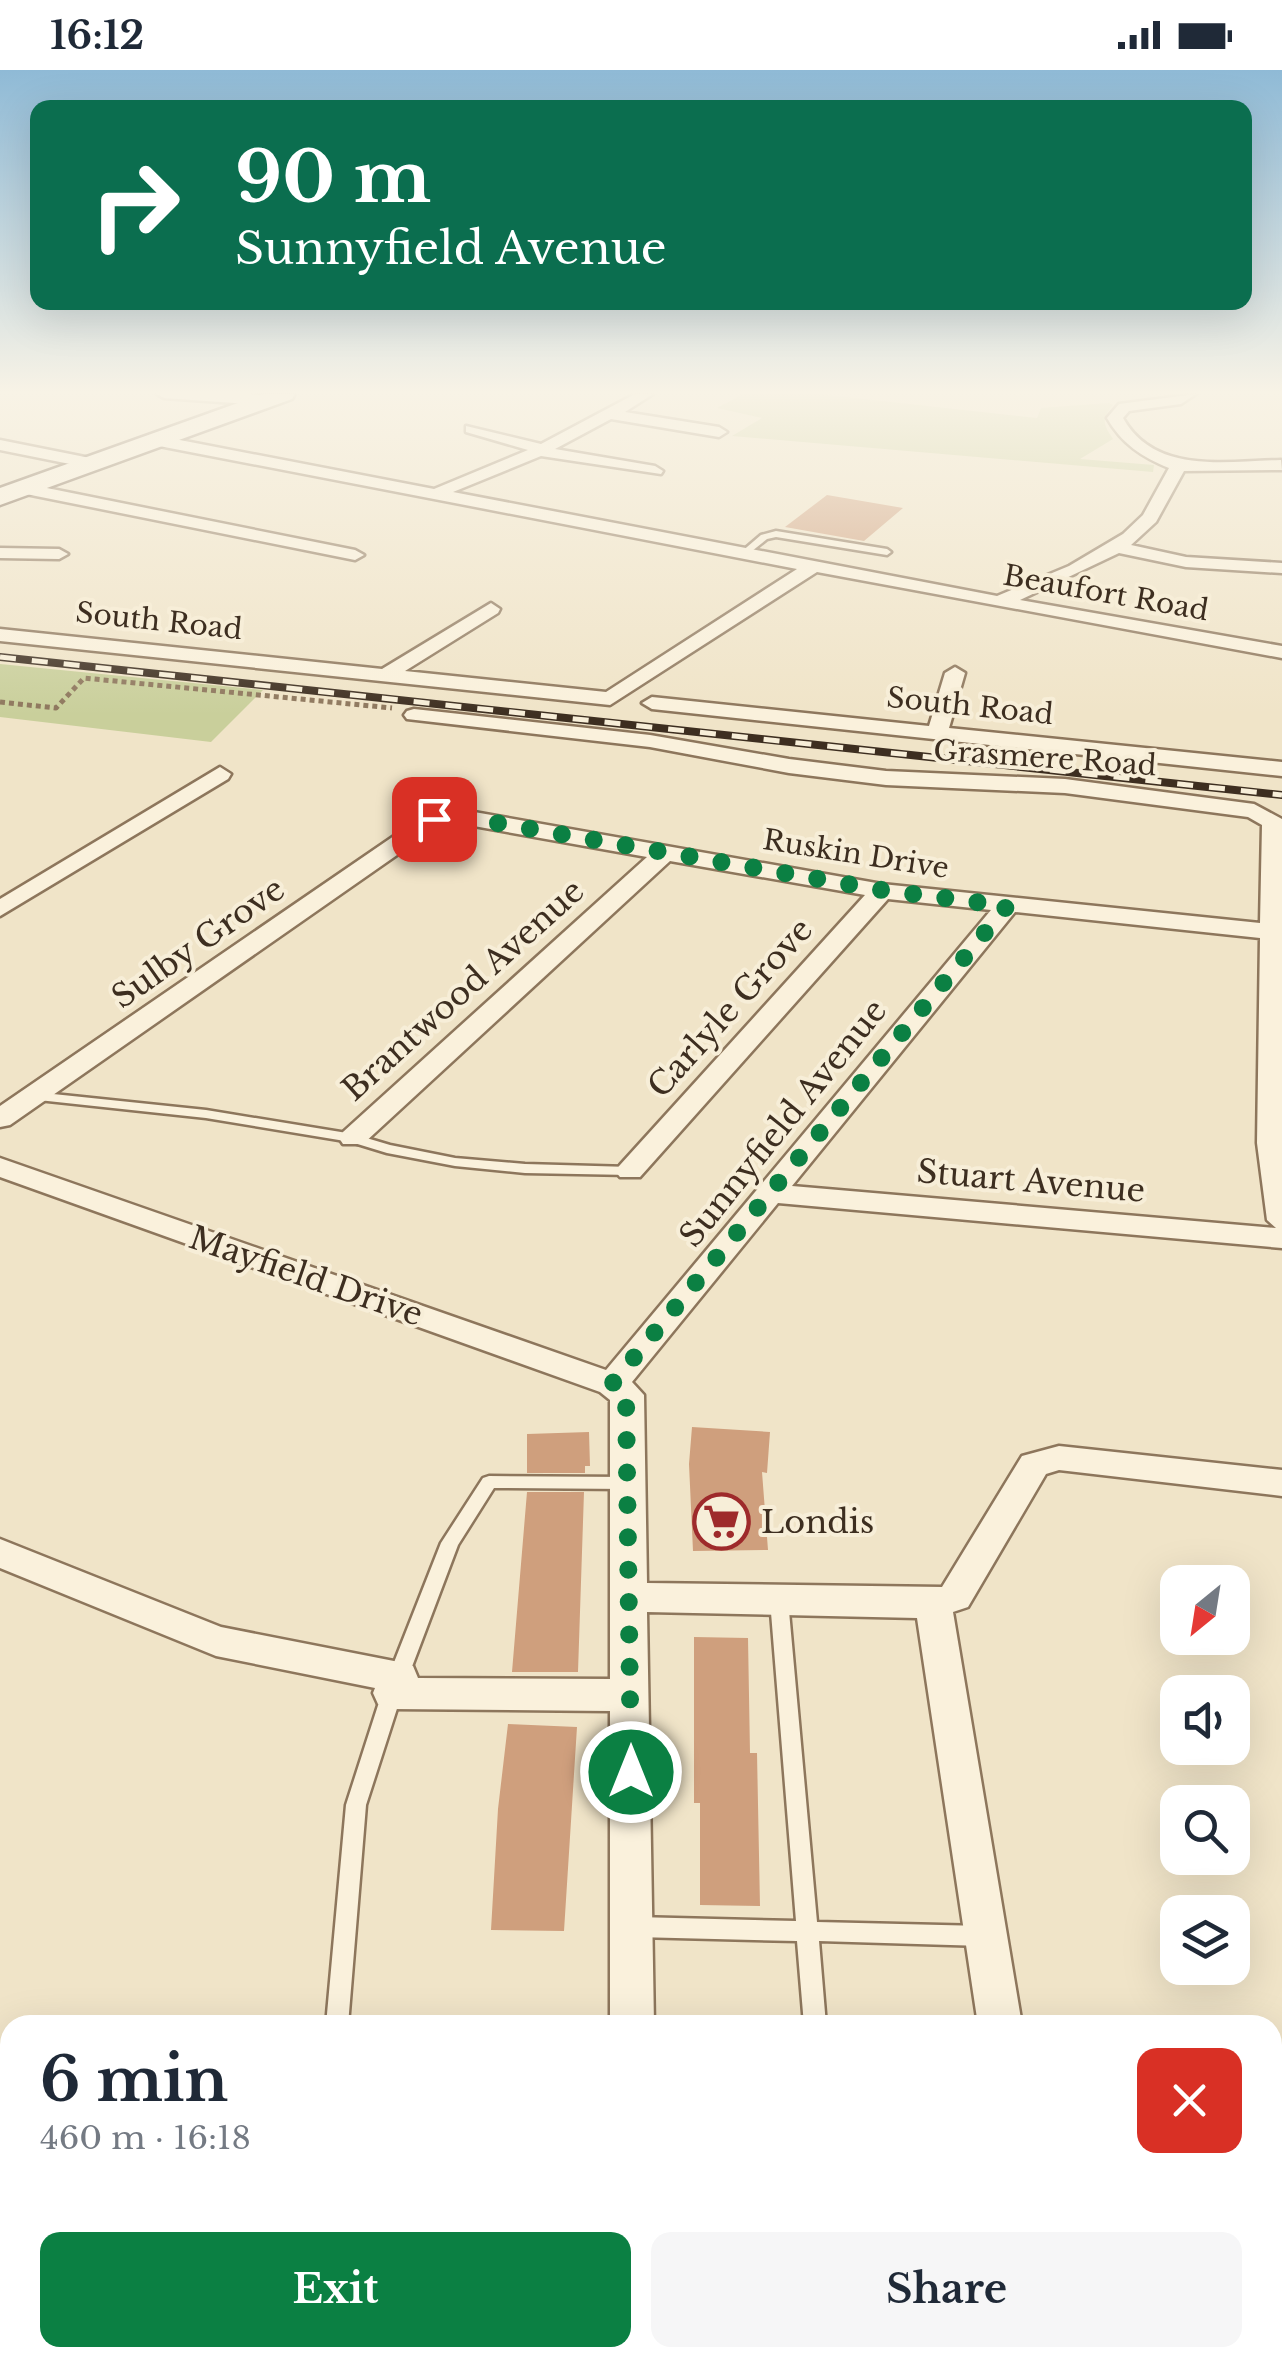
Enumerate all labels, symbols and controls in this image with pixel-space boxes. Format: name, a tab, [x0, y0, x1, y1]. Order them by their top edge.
text: 16:12	[50, 12, 144, 59]
text: 90 m	[235, 134, 431, 221]
icon: right	[70, 140, 200, 270]
text: Sunnyfield Avenue	[235, 220, 667, 276]
street label: Beaufort Road	[1001, 558, 1211, 628]
street label: South Road	[74, 595, 244, 647]
street label: South Road	[885, 680, 1055, 732]
street label: Grasmere Road	[932, 733, 1158, 783]
pin	[392, 777, 477, 862]
icon: arrive	[407, 792, 462, 847]
street label: Ruskin Drive	[761, 822, 951, 886]
street label: Sulby Grove	[104, 869, 292, 1017]
street label: Brantwood Avenue	[334, 871, 592, 1109]
street label: Carlyle Grove	[639, 910, 821, 1106]
street label: Sunnyfield Avenue	[671, 991, 895, 1255]
street label: Stuart Avenue	[915, 1151, 1147, 1211]
street label: Mayfield Drive	[184, 1217, 428, 1335]
supermarket icon: Londis	[692, 1492, 752, 1552]
place label: Londis	[761, 1502, 874, 1542]
north arrow	[1160, 1565, 1250, 1655]
map controls	[1160, 1565, 1250, 1985]
button: sound	[1160, 1675, 1250, 1765]
position arrow	[579, 1720, 683, 1824]
button: search	[1160, 1785, 1250, 1875]
button: layers	[1160, 1895, 1250, 1985]
text: 6 min	[40, 2043, 228, 2117]
button: close	[1137, 2048, 1242, 2153]
text: 460 m · 16:18	[40, 2118, 251, 2158]
button: Exit	[40, 2232, 631, 2347]
button: Share	[651, 2232, 1242, 2347]

